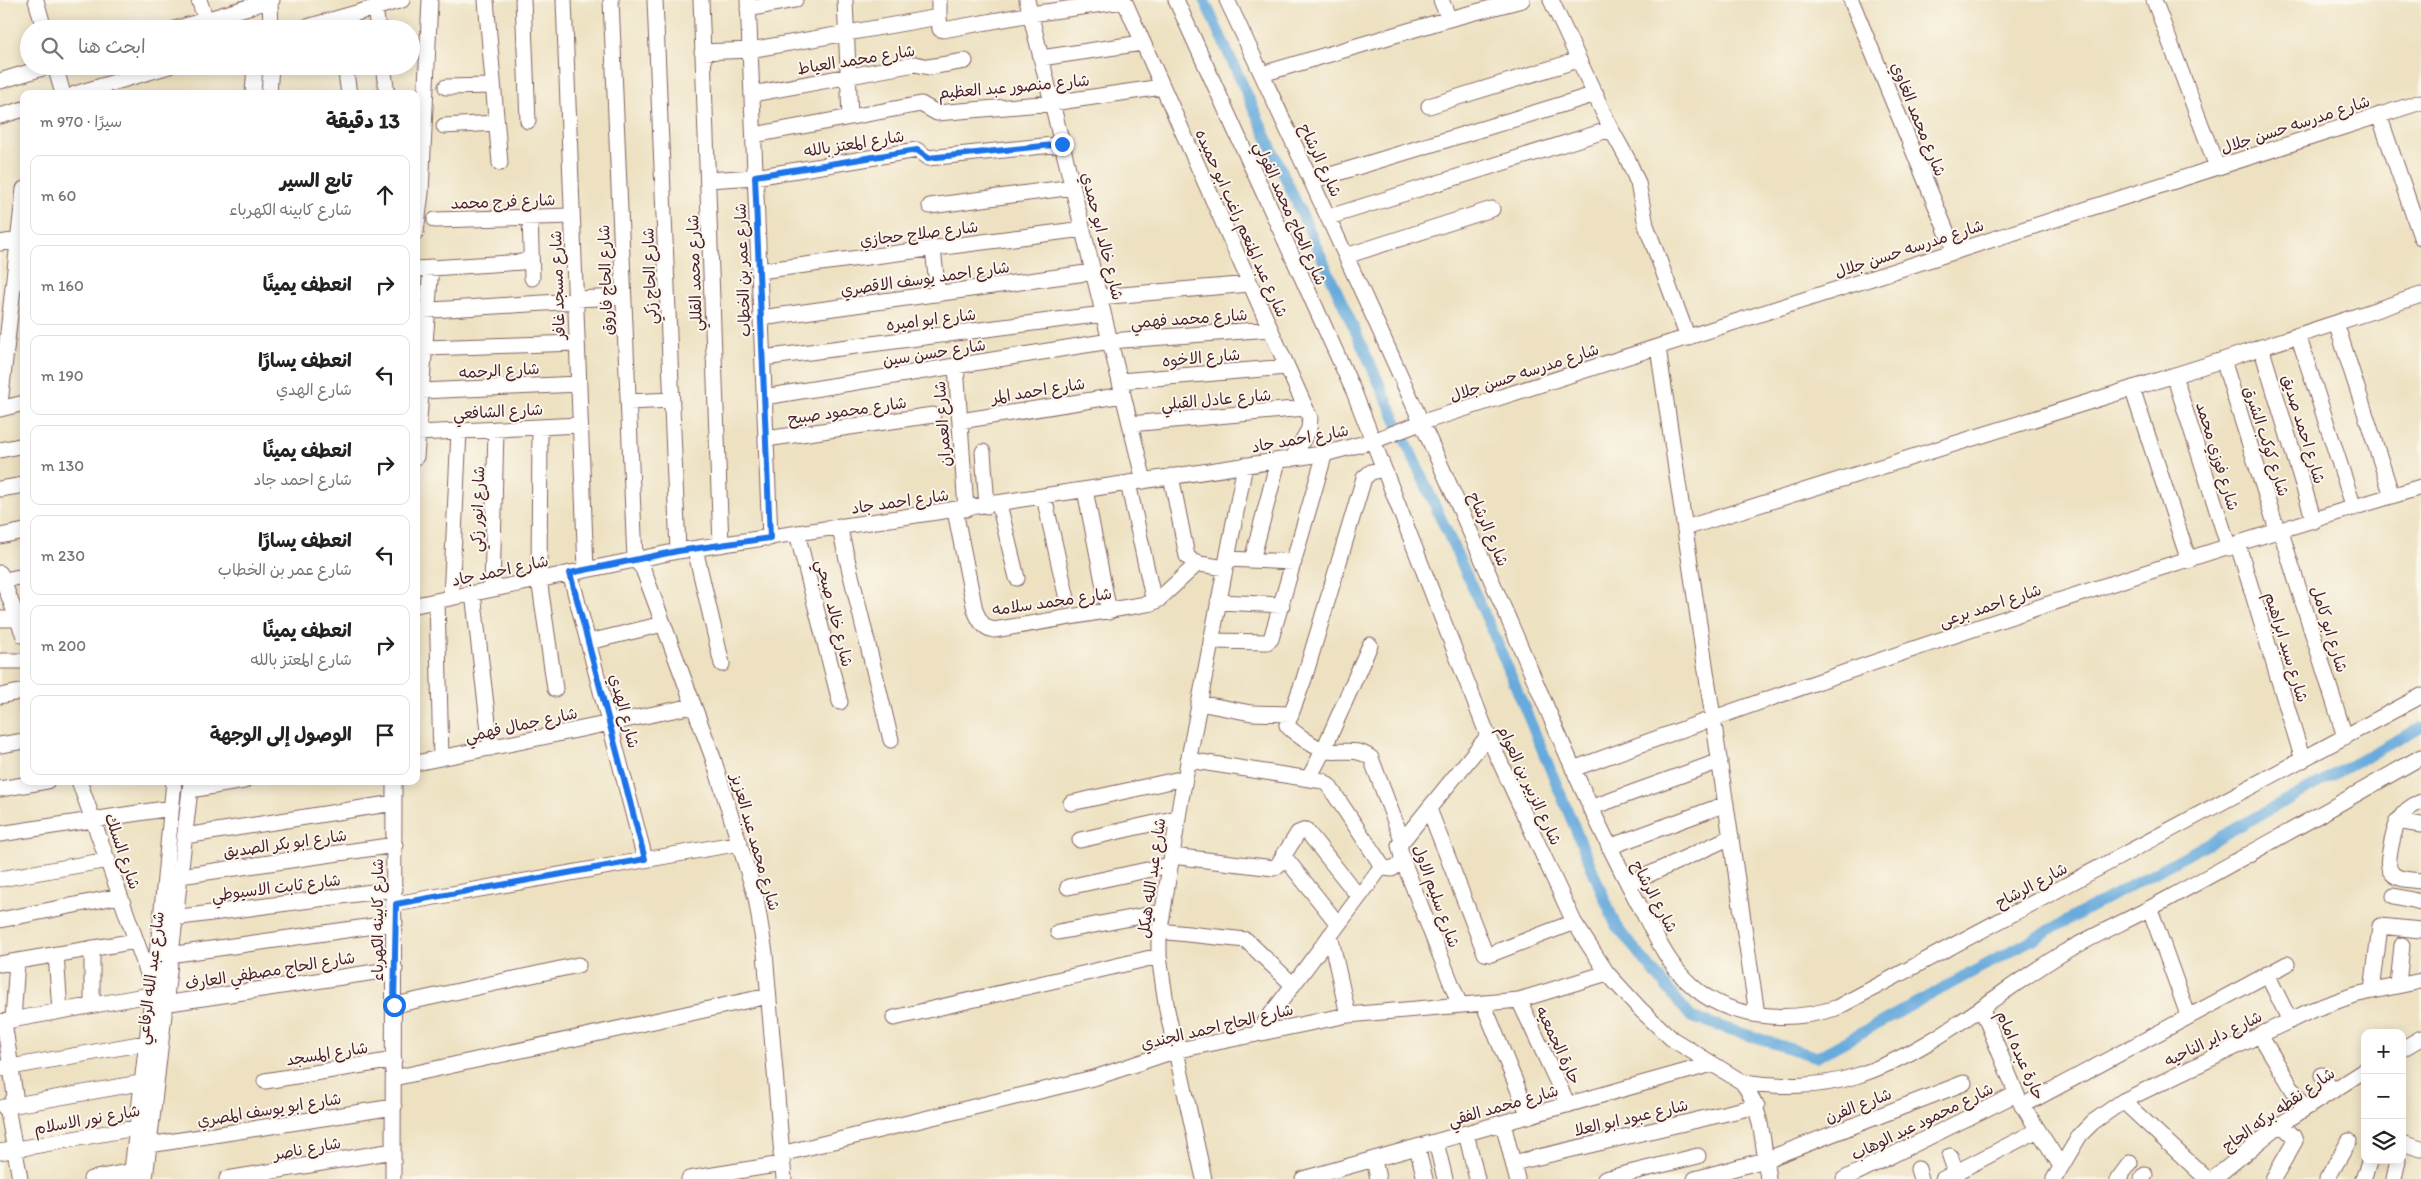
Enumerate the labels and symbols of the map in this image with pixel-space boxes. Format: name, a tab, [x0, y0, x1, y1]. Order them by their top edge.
street label: شارع محمد العياط	[796, 41, 917, 80]
street label: شارع محمد الغاوي	[1885, 59, 1950, 180]
street label: شارع منصور عبد العظيم	[938, 70, 1091, 106]
street label: شارع مدرسه حسن جلال	[2218, 91, 2373, 160]
street label: شارع الرشاح	[1293, 120, 1346, 201]
street label: شارع المعتز بالله	[802, 126, 906, 163]
street label: شارع عبد المنعم راغب ابو حميده	[1189, 126, 1292, 322]
route end	[1051, 133, 1074, 156]
street label: شارع الحاج محمد الفولي	[1246, 138, 1331, 290]
street label: شارع خالد ابو حمدي	[1076, 170, 1128, 302]
street label: شارع فرج محمد	[450, 190, 556, 215]
street label: شارع عمر بن الخطاب	[731, 203, 756, 337]
street label: شارع محمد القللي	[683, 214, 711, 332]
street label: شارع مدرسه حسن جلال	[1832, 215, 1987, 284]
street label: شارع صلاح حجازي	[859, 217, 980, 252]
street label: شارع الحاج فاروق	[594, 224, 619, 336]
street label: شارع الحاج زكي	[638, 227, 666, 325]
street label: شارع مسجد غافر	[546, 230, 571, 342]
street label: شارع احمد يوسف الاقصري	[839, 257, 1011, 302]
street label: شارع ابو اميره	[885, 305, 977, 336]
street label: شارع محمد فهمي	[1130, 305, 1249, 337]
street label: شارع حسن سين	[881, 335, 987, 372]
street label: شارع مدرسه حسن جلال	[1447, 339, 1602, 408]
street label: شارع الاخوه	[1161, 345, 1241, 372]
street label: شارع الرحمه	[458, 359, 540, 384]
street label: شارع احمد صديق	[2276, 372, 2329, 486]
street label: شارع احمد المر	[988, 374, 1087, 410]
street label: شارع العمران	[930, 380, 957, 467]
street label: شارع كوكب الشرق	[2238, 384, 2293, 499]
street label: شارع عادل القبلي	[1160, 385, 1272, 419]
street label: شارع محمود صبيح	[786, 393, 908, 430]
street label: شارع الشافعي	[452, 400, 544, 428]
street label: شارع فوزي محمد	[2190, 400, 2243, 513]
street label: شارع احمد جاد	[1250, 421, 1351, 458]
street label: شارع انور زكي	[466, 466, 493, 553]
street label: شارع احمد جاد	[850, 485, 950, 520]
street label: شارع الرشاح	[1463, 489, 1513, 570]
street label: شارع احمد جاد	[450, 551, 551, 592]
street label: شارع خالد صبحي	[807, 558, 857, 670]
street label: شارع احمد برعى	[1937, 580, 2044, 633]
street label: شارع ابو كامل	[2305, 583, 2352, 675]
street label: شارع محمد سلامه	[991, 584, 1113, 621]
street label: شارع سيد ابراهيم	[2258, 590, 2312, 705]
street label: شارع الهدي	[604, 672, 644, 751]
street label: شارع جمال فهمي	[463, 703, 580, 751]
street label: شارع الزبير بن العوام	[1491, 722, 1566, 850]
street label: شارع محمد عبد العزيز	[724, 770, 784, 913]
street label: شارع السلك	[99, 811, 144, 892]
street label: شارع عبد الله هيكل	[1134, 817, 1171, 940]
street label: شارع ابو بكر الصديق	[222, 825, 348, 864]
street label: شارع سليم الاول	[1406, 842, 1464, 951]
street label: شارع الرشاح	[1626, 857, 1681, 937]
street label: شارع كابينه الكهرباء	[368, 858, 389, 982]
street label: شارع الرشاح	[1992, 859, 2072, 914]
street label: شارع ثابت الاسيوطي	[210, 870, 342, 910]
street label: شارع عبد الله الرفاعي	[133, 910, 173, 1046]
street label: شارع الحاج مصطفي العارف	[184, 948, 357, 998]
route start	[383, 994, 406, 1017]
street label: شارع الحاج احمد الجندي	[1139, 1000, 1296, 1055]
street label: حارة الجمعيه	[1532, 1003, 1585, 1087]
street label: شارع داير الناحيه	[2161, 1007, 2266, 1072]
street label: حارة عبده امام	[1990, 1008, 2049, 1104]
street label: شارع المسجد	[285, 1038, 370, 1071]
street label: شارع نقطه بركه الحاج	[2218, 1063, 2340, 1157]
street label: شارع محمود عبد الوهاب	[1848, 1079, 1997, 1166]
street label: شارع محمد الفقي	[1446, 1081, 1562, 1135]
street label: شارع الفرن	[1822, 1084, 1895, 1129]
street label: شارع ابو يوسف المصري	[196, 1089, 343, 1132]
street label: شارع عبود ابو العلا	[1572, 1095, 1690, 1142]
street label: شارع نور الاسلام	[32, 1101, 142, 1141]
street label: شارع ناصر	[270, 1133, 343, 1166]

